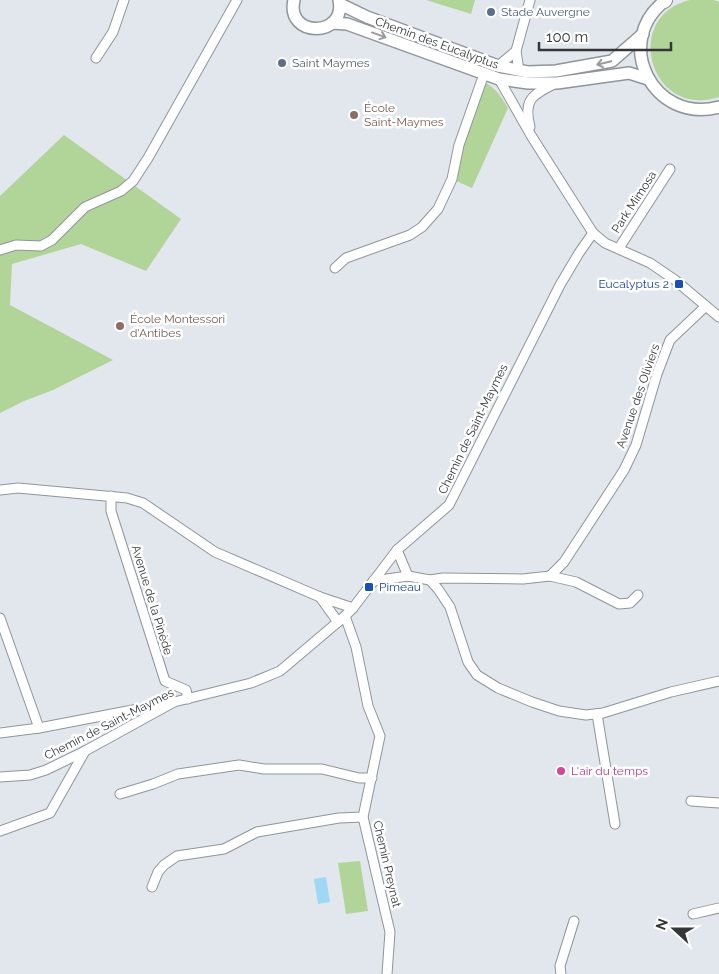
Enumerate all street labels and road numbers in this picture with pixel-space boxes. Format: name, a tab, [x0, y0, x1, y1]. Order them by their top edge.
street label: Chemin des Eucalyptus	[373, 14, 501, 72]
street label: Park Mimosa	[609, 168, 659, 236]
street label: Avenue des Oliviers	[614, 342, 663, 450]
street label: Chemin de Saint-Maymes	[435, 361, 511, 496]
street label: Avenue de la Pinède	[129, 543, 175, 657]
street label: Chemin de Saint-Maymes	[42, 685, 176, 763]
street label: Chemin Preynat	[370, 819, 404, 909]

